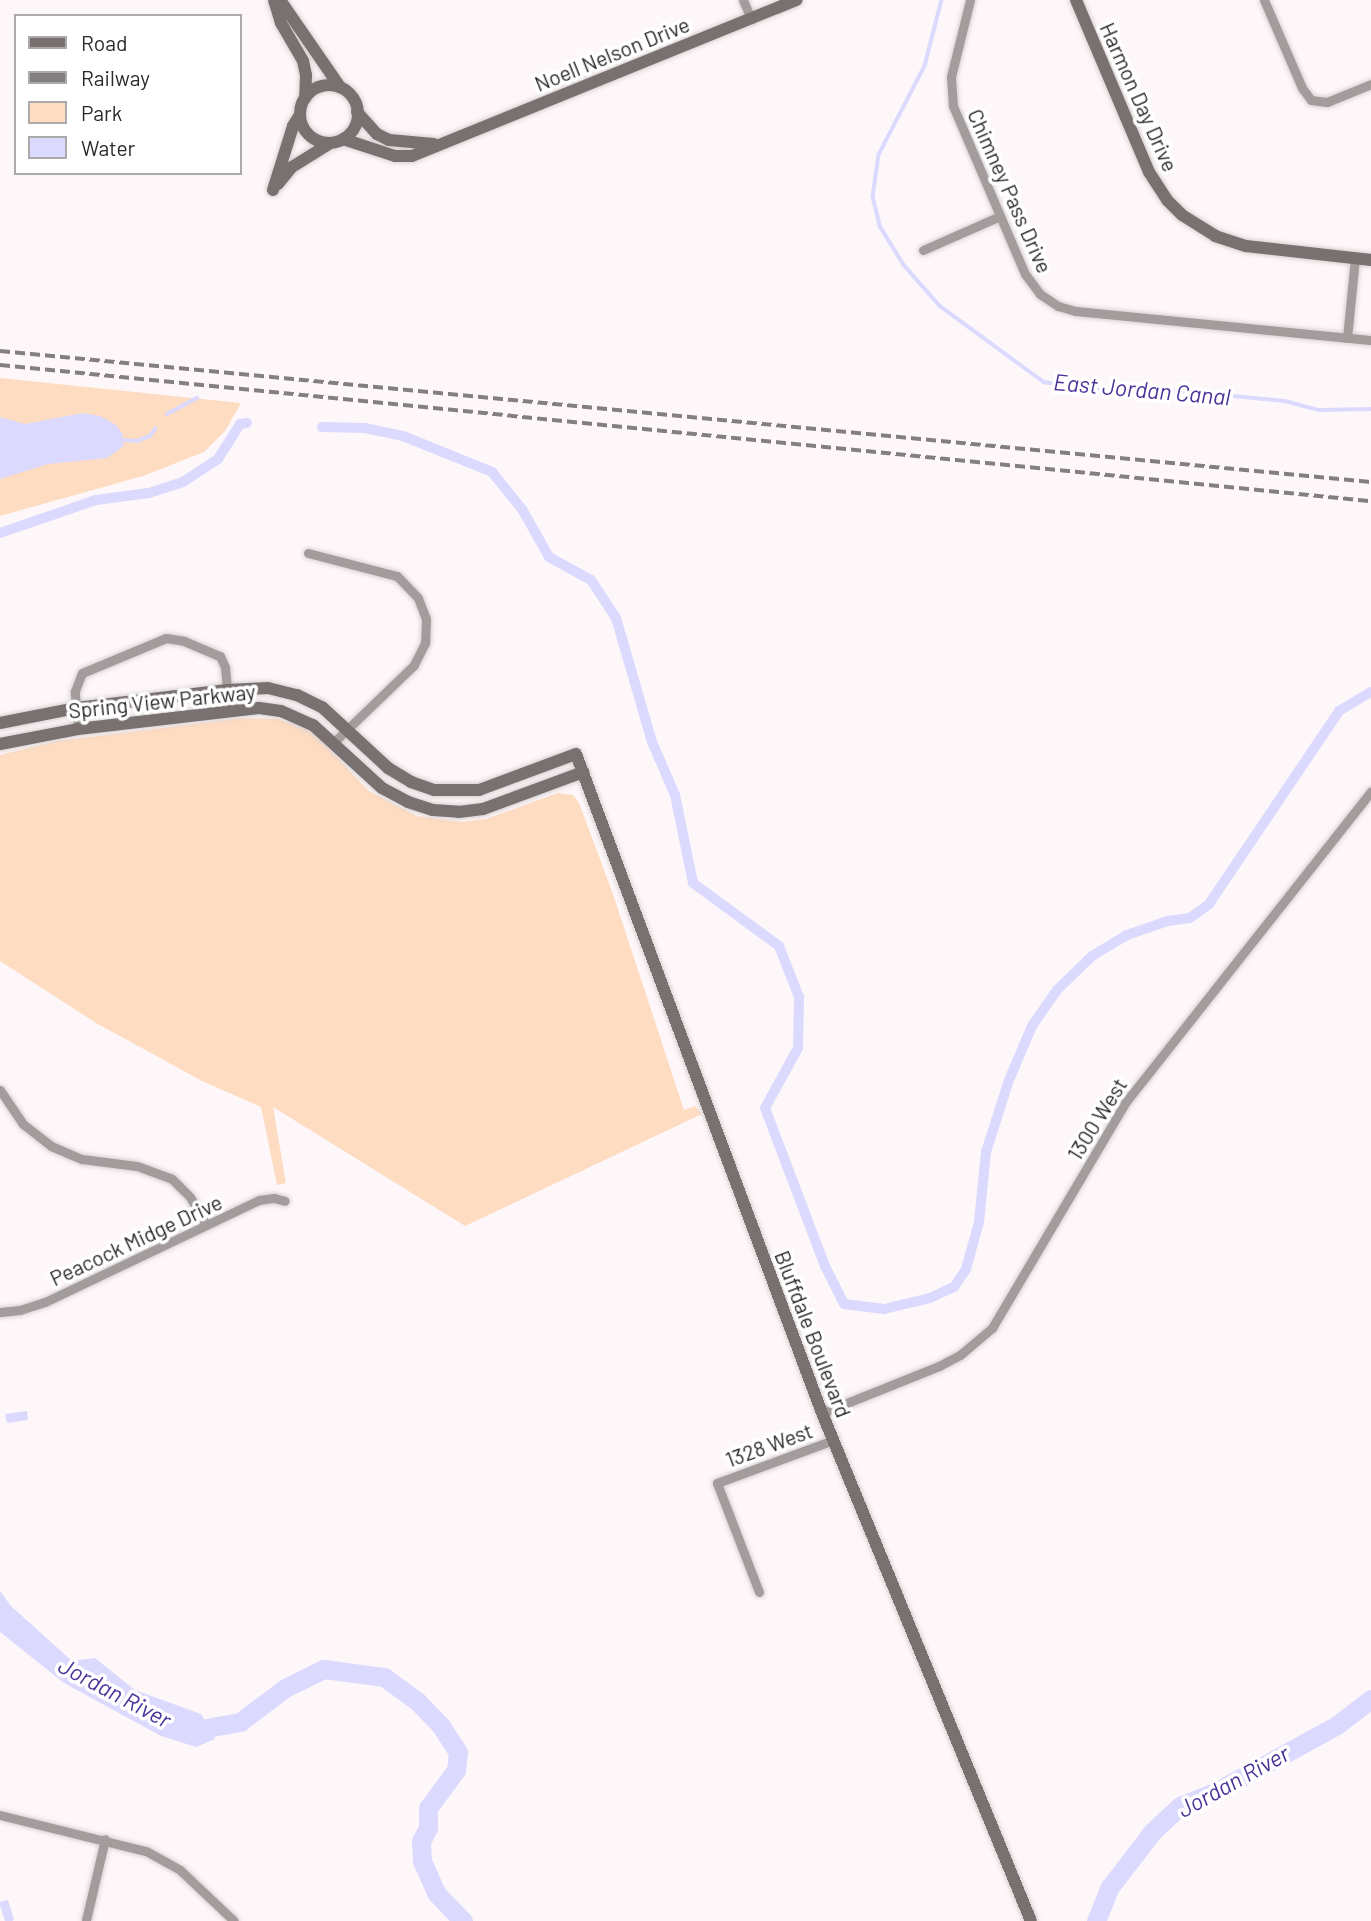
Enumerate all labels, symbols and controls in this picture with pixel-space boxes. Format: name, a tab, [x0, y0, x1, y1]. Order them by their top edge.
street label: Noell Nelson Drive	[531, 11, 693, 97]
legend	[14, 14, 242, 175]
street label: Harmon Day Drive	[1095, 19, 1183, 175]
text: Road	[81, 30, 127, 55]
text: Railway	[81, 65, 150, 90]
text: Park	[81, 100, 122, 125]
street label: Chimney Pass Drive	[963, 105, 1057, 277]
text: Water	[81, 135, 135, 160]
water label: East Jordan Canal	[1052, 368, 1232, 410]
street label: Spring View Parkway	[67, 679, 257, 723]
street label: 1300 West	[1062, 1073, 1132, 1165]
street label: Peacock Midge Drive	[46, 1189, 226, 1291]
street label: Bluffdale Boulevard	[770, 1247, 856, 1421]
street label: 1328 West	[722, 1418, 816, 1472]
water label: Jordan River	[54, 1651, 176, 1733]
water label: Jordan River	[1172, 1739, 1294, 1823]

